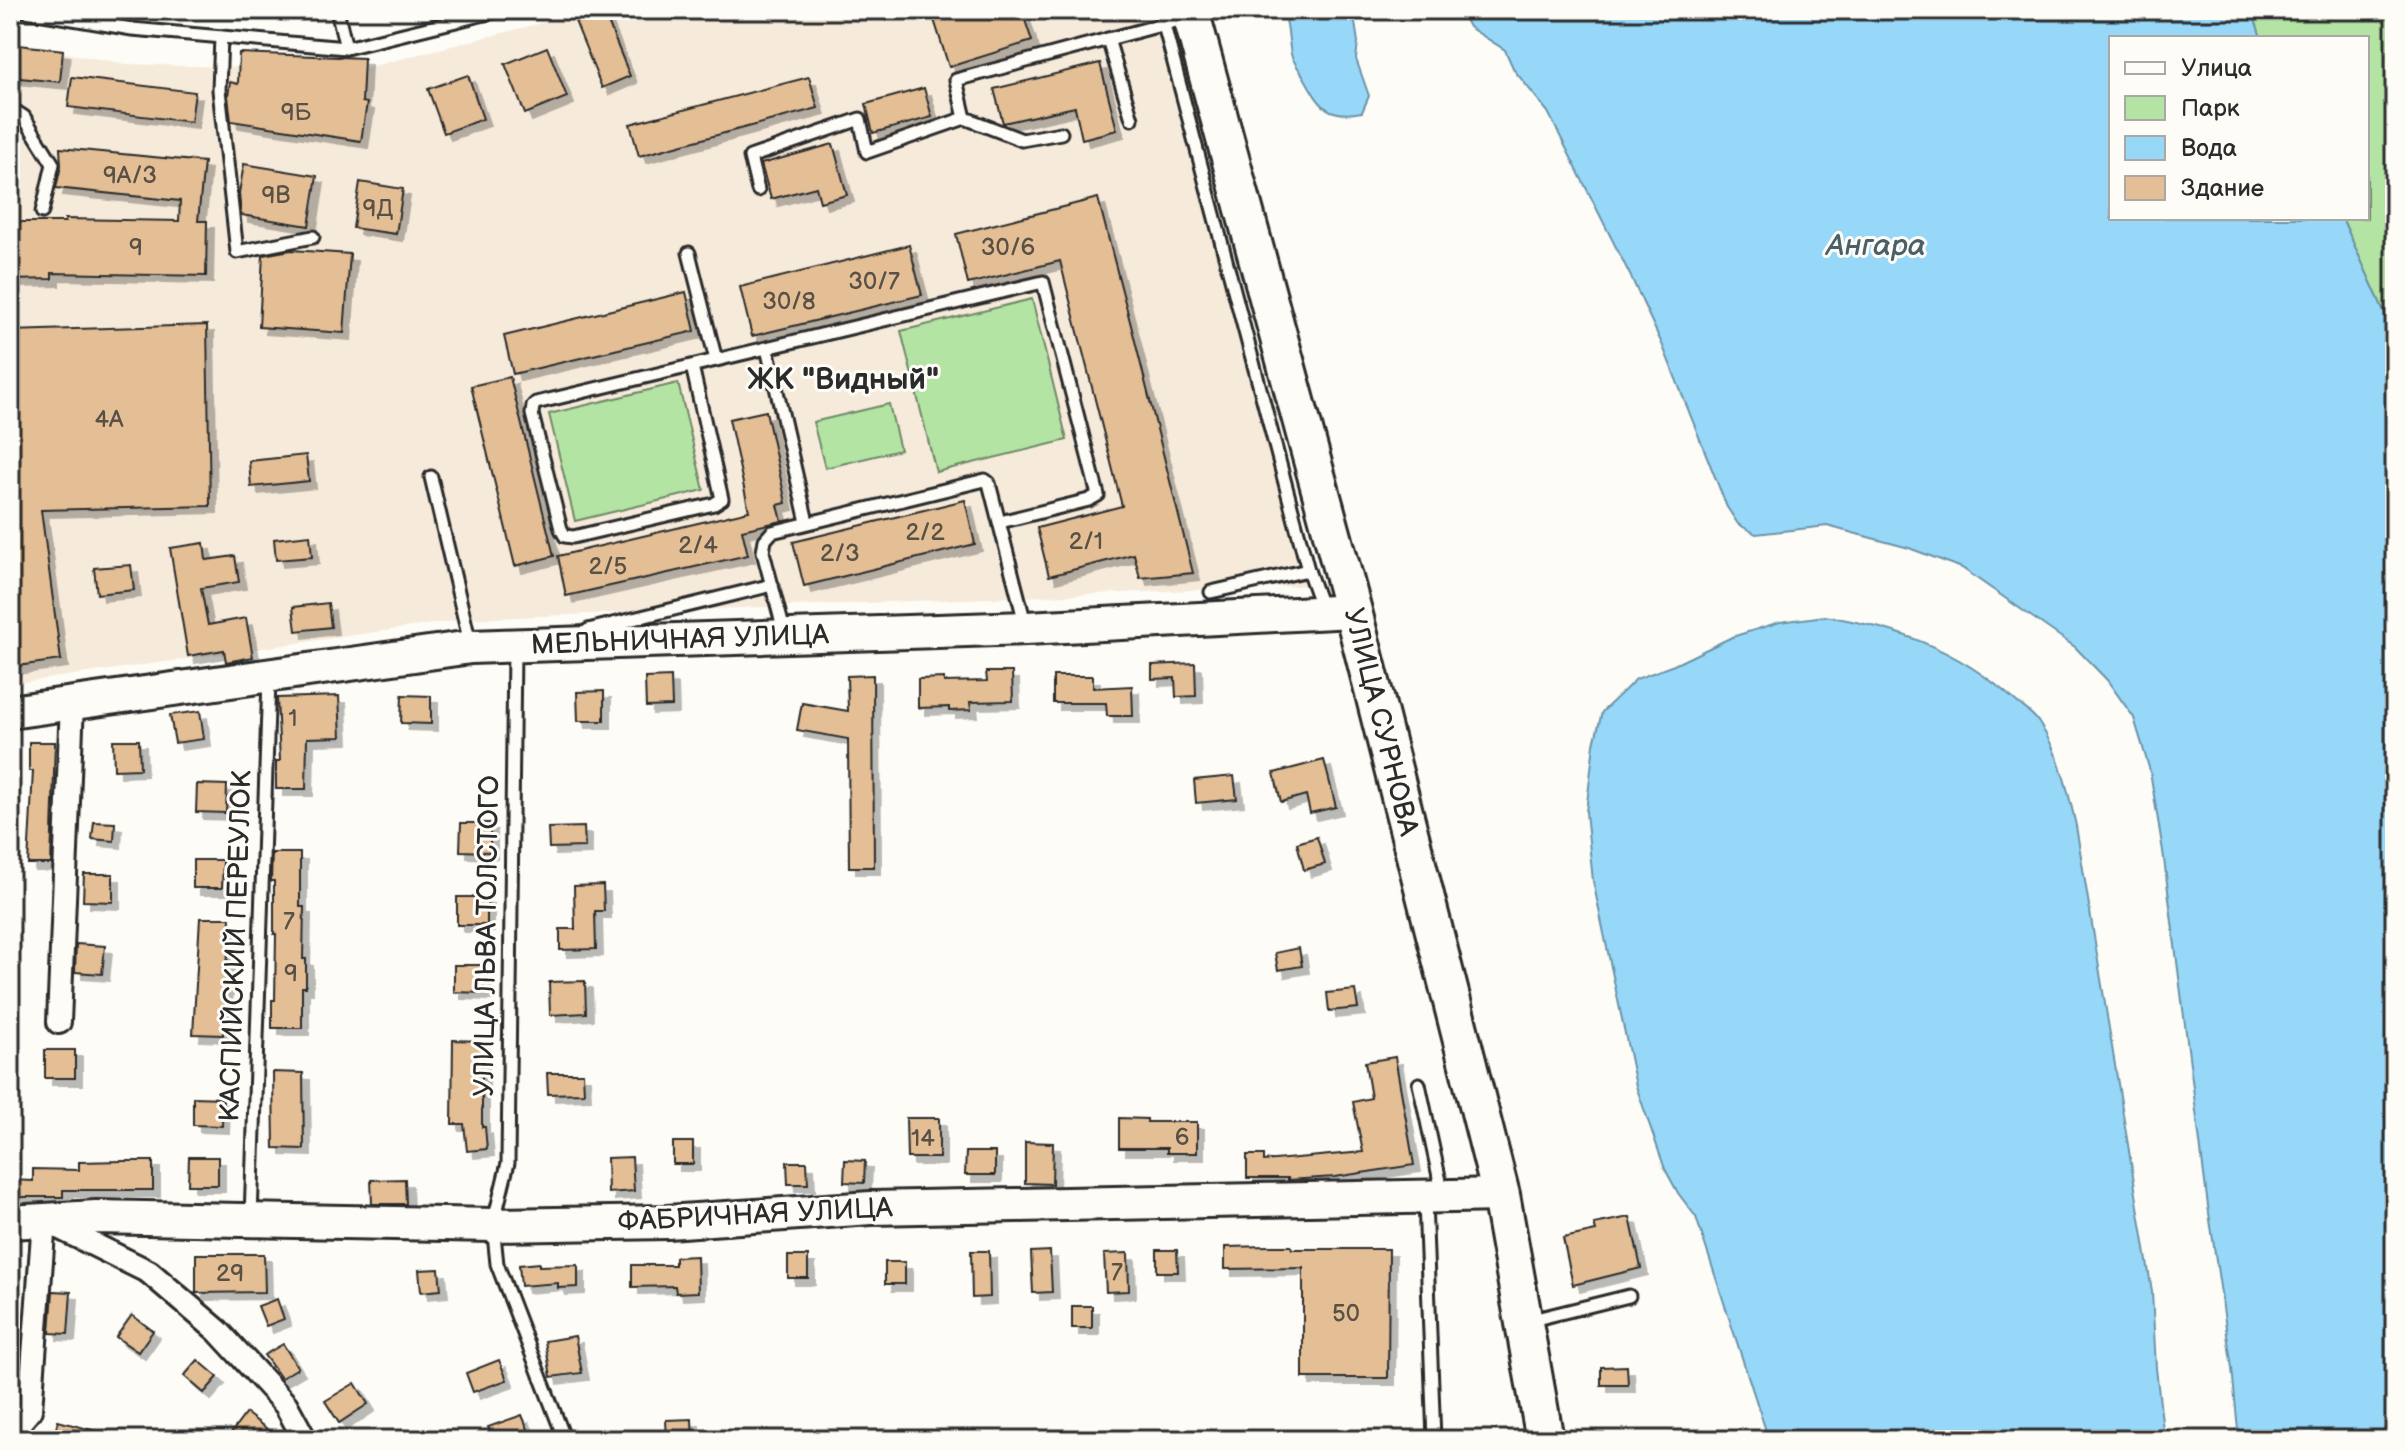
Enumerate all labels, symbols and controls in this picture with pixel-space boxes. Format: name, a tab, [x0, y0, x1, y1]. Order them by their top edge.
legend	[2109, 36, 2369, 220]
text: Улица	[2181, 54, 2252, 83]
text: Парк	[2181, 94, 2240, 123]
house number: 9Б	[281, 98, 312, 127]
text: Вода	[2181, 134, 2237, 163]
house number: 9А/3	[103, 161, 157, 190]
text: Здание	[2181, 174, 2264, 203]
house number: 9В	[261, 181, 291, 210]
house number: 9Д	[363, 194, 393, 223]
water label: Ангара	[1824, 228, 1926, 264]
house number: 9	[129, 233, 143, 262]
house number: 30/6	[981, 233, 1035, 262]
house number: 30/7	[848, 267, 900, 296]
house number: 30/8	[762, 287, 816, 316]
district label: ЖК "Видный"	[747, 362, 939, 398]
house number: 4А	[94, 405, 124, 434]
house number: 2/2	[905, 518, 945, 547]
house number: 2/1	[1069, 527, 1103, 556]
house number: 2/4	[678, 531, 718, 560]
house number: 2/3	[820, 539, 860, 568]
house number: 2/5	[589, 552, 627, 581]
street label: УЛИЦА СУРНОВА	[1337, 605, 1425, 840]
street label: МЕЛЬНИЧНАЯ УЛИЦА	[530, 618, 831, 662]
house number: 1	[288, 704, 298, 733]
street label: КАСПИЙСКИЙ ПЕРЕУЛОК	[213, 769, 259, 1122]
street label: УЛИЦА ЛЬВА ТОЛСТОГО	[468, 775, 506, 1097]
house number: 7	[283, 907, 295, 936]
house number: 9	[284, 959, 298, 988]
house number: 6	[1175, 1123, 1189, 1152]
house number: 14	[911, 1124, 935, 1153]
street label: ФАБРИЧНАЯ УЛИЦА	[617, 1191, 894, 1239]
house number: 7	[1111, 1258, 1123, 1287]
house number: 29	[216, 1259, 244, 1288]
house number: 50	[1332, 1299, 1360, 1328]

